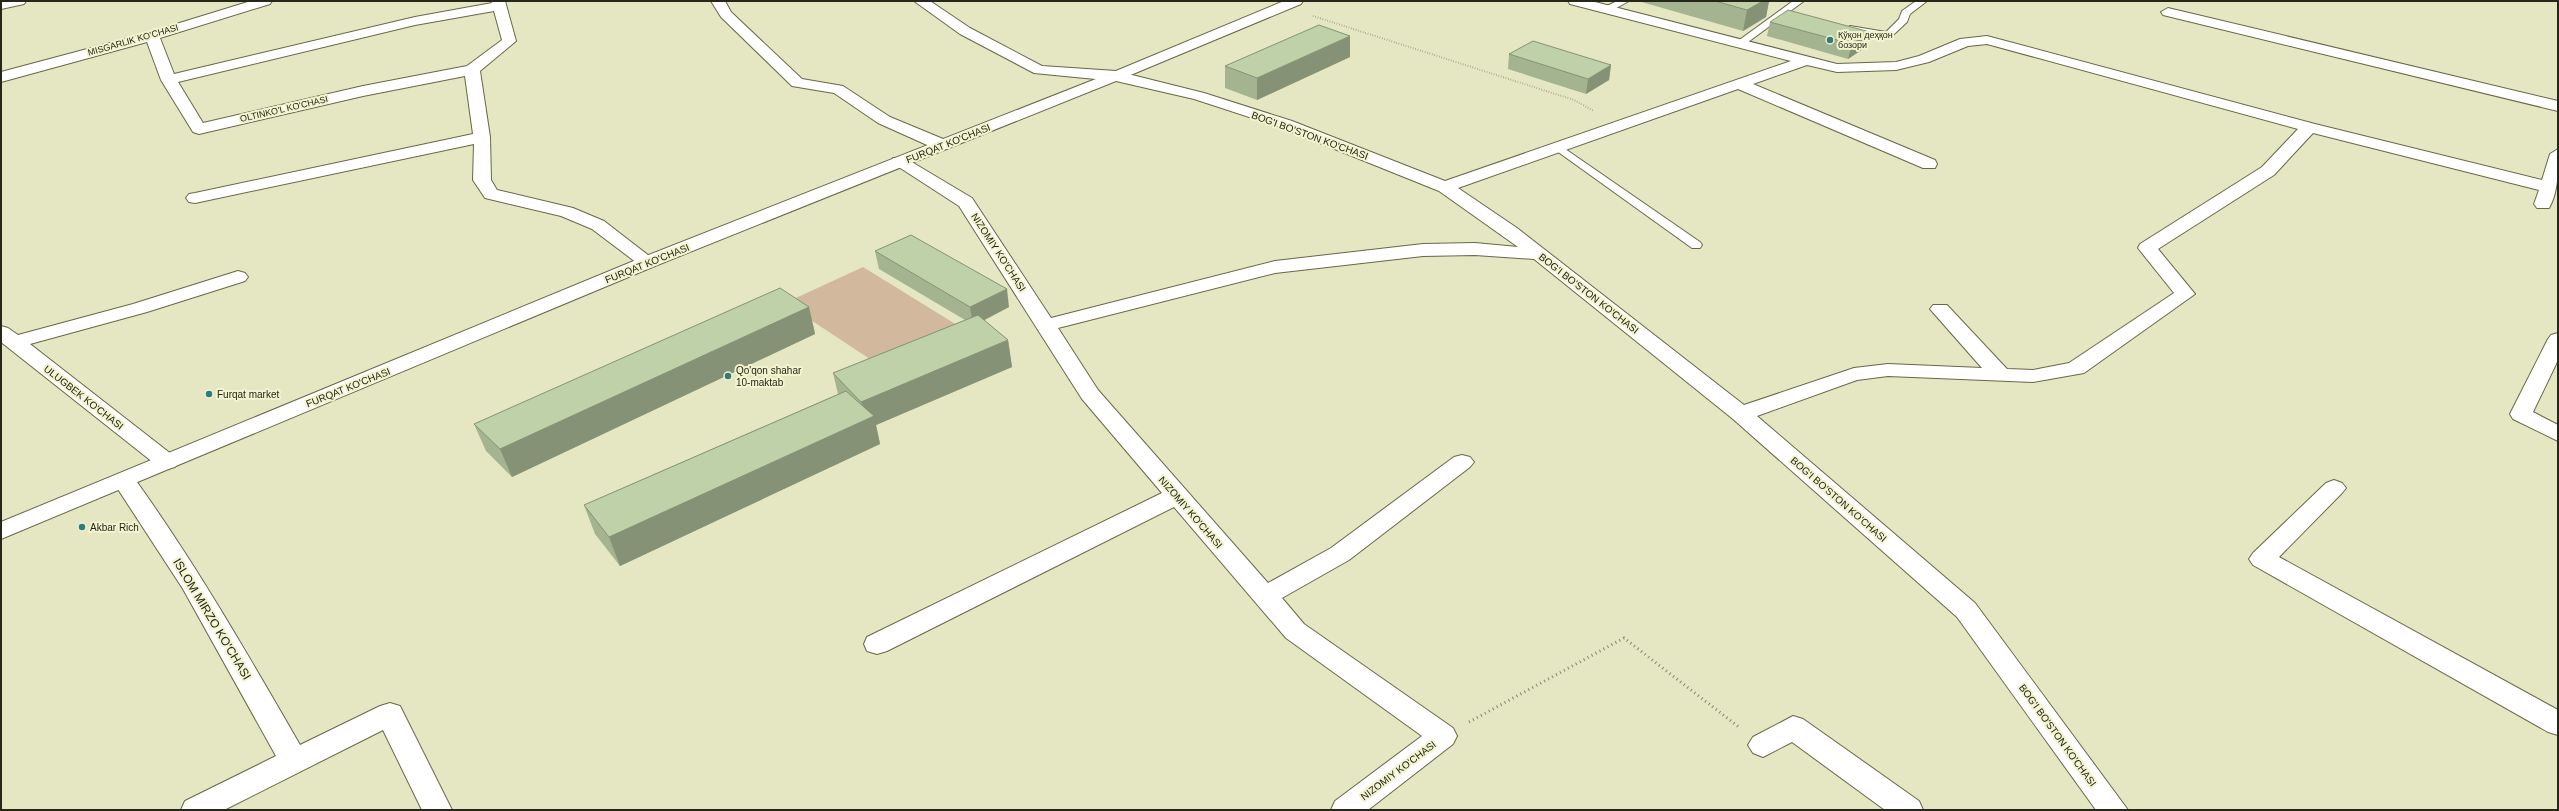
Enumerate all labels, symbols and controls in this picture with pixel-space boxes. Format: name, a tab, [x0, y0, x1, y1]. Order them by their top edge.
street label: MISGARLIK KO'CHASI	[87, 22, 179, 58]
place label: Қўқон деҳқон бозори	[1838, 30, 1893, 50]
marker: Қўқон деҳқон бозори	[1825, 35, 1835, 45]
street label: OLTINKO'L KO'CHASI	[239, 94, 329, 124]
street label: BOG'I BO'STON KO'CHASI	[1250, 109, 1370, 162]
street label: FURQAT KO'CHASI	[904, 122, 992, 165]
street label: NIZOMIY KO'CHASI	[969, 211, 1028, 294]
street label: FURQAT KO'CHASI	[603, 242, 691, 285]
street label: BOG'I BO'STON KO'CHASI	[1537, 251, 1641, 336]
street label: ULUGBEK KO'CHASI	[42, 363, 125, 432]
place label: Qo'qon shahar 10-maktab	[736, 365, 802, 388]
street label: FURQAT KO'CHASI	[304, 366, 392, 409]
marker: Qo'qon shahar 10-maktab	[723, 371, 733, 381]
marker: Furqat market	[204, 389, 214, 399]
place label: Furqat market	[217, 389, 279, 400]
street label: BOG'I BO'STON KO'CHASI	[1789, 455, 1889, 544]
street label: NIZOMIY KO'CHASI	[1157, 474, 1225, 550]
marker: Akbar Rich	[77, 522, 87, 532]
place label: Akbar Rich	[90, 522, 139, 533]
street label: ISLOM MIRZO KO'CHASI	[170, 556, 254, 682]
street label: BOG'I BO'STON KO'CHASI	[2017, 682, 2098, 788]
street label: NIZOMIY KO'CHASI	[1359, 739, 1438, 802]

